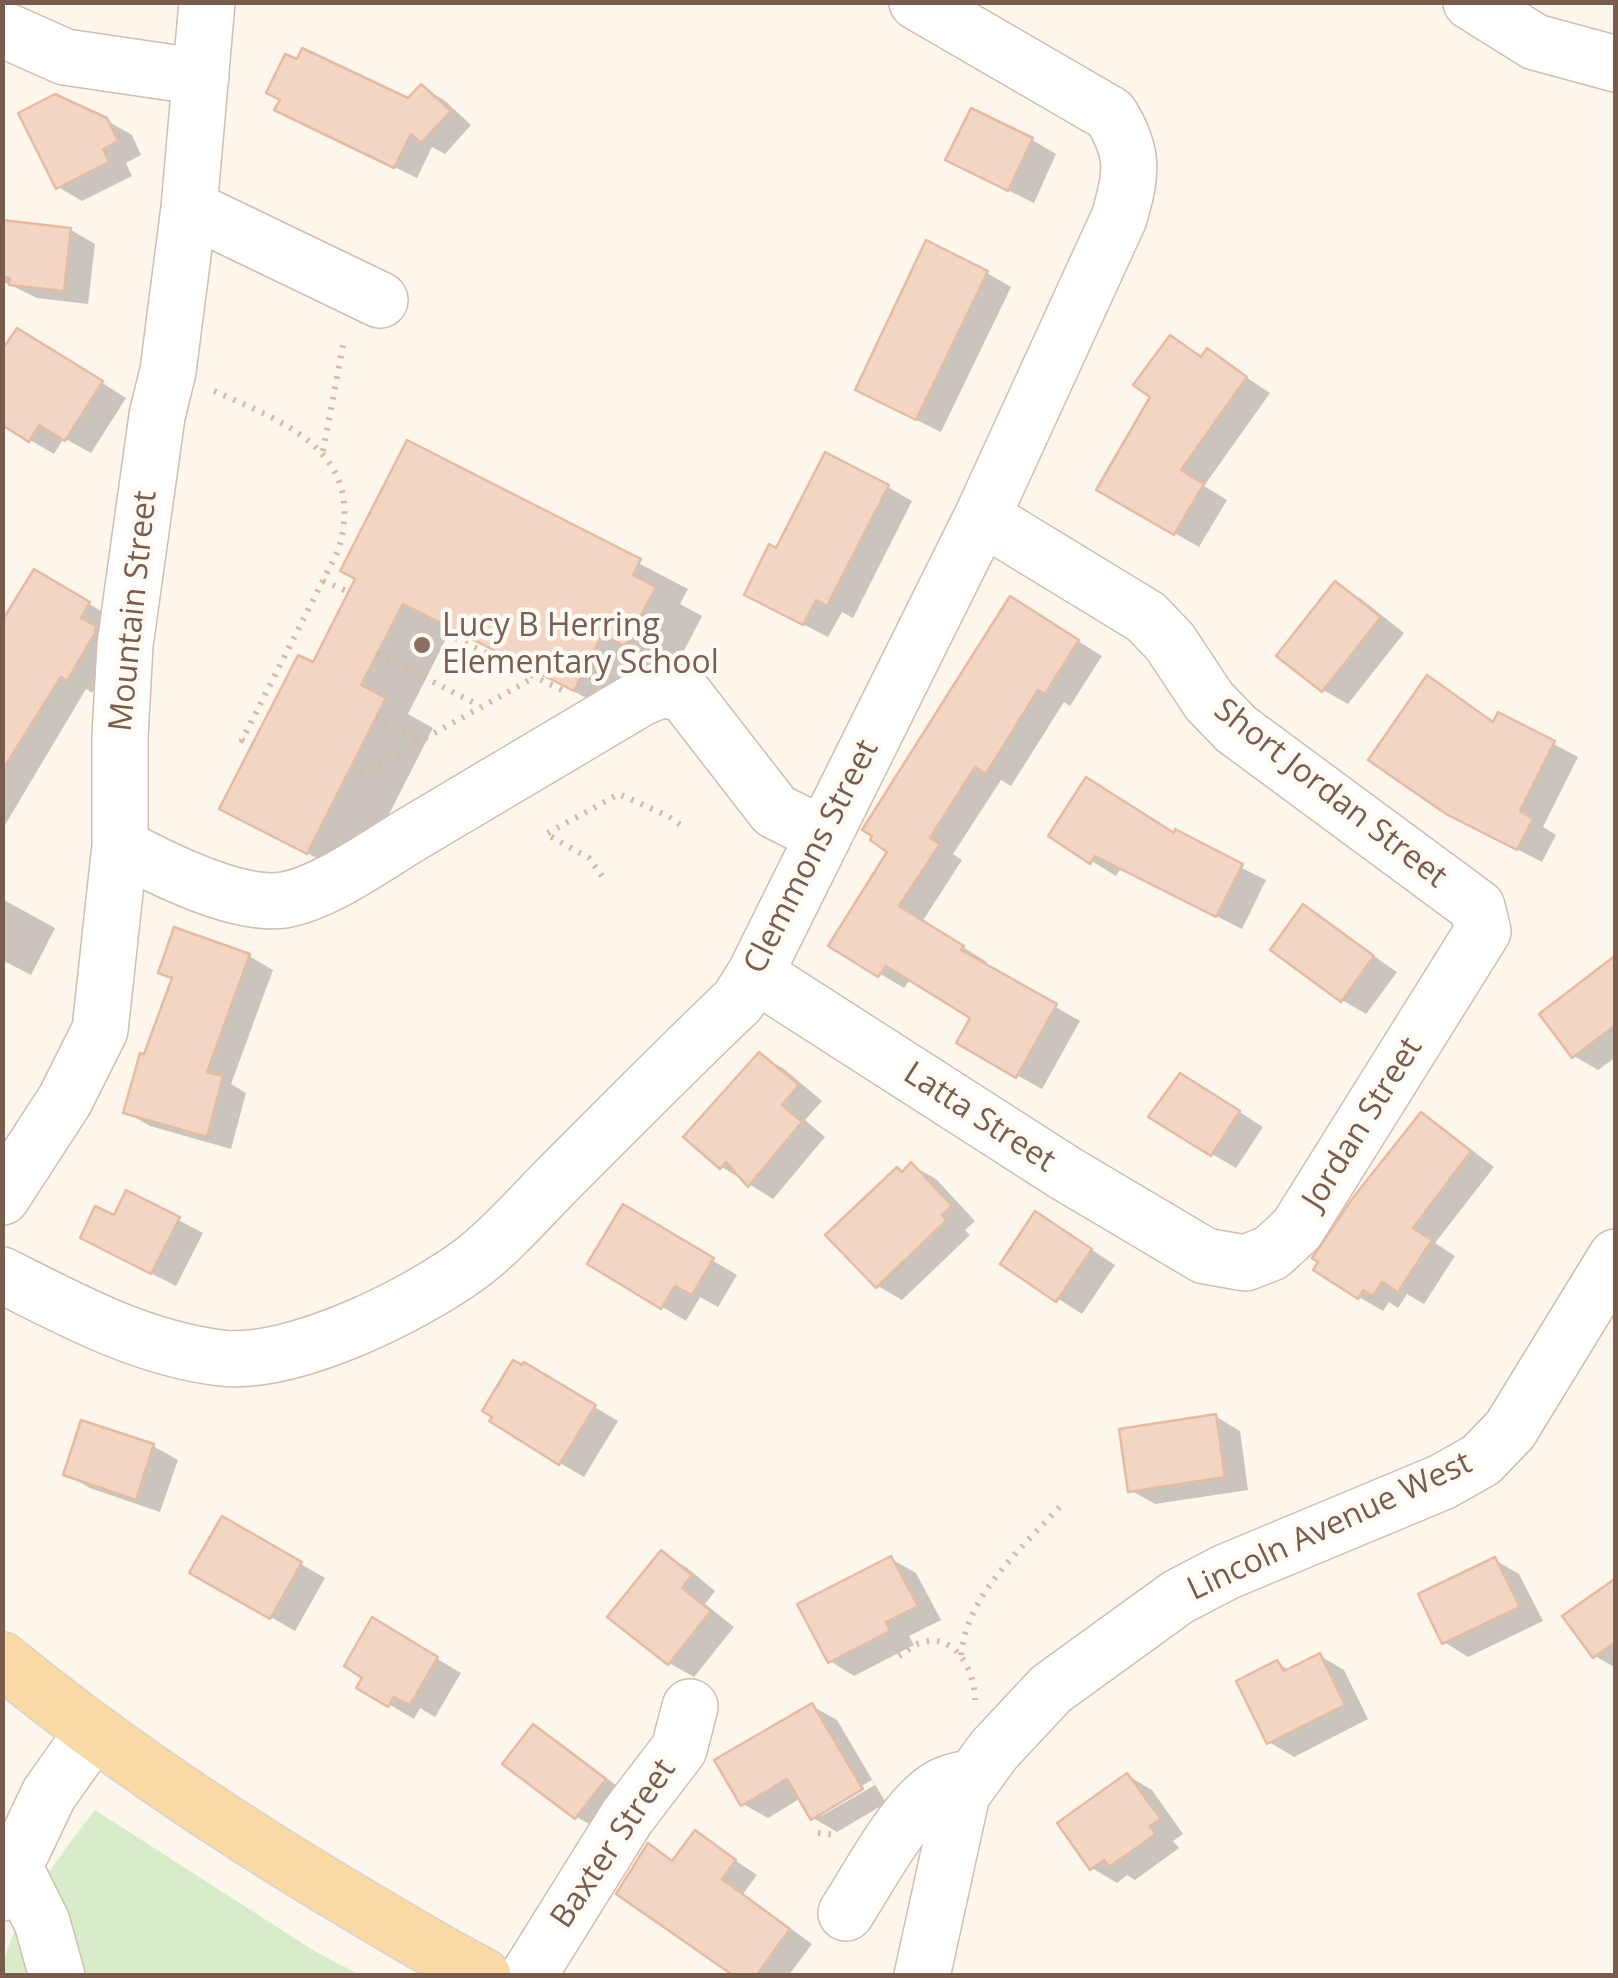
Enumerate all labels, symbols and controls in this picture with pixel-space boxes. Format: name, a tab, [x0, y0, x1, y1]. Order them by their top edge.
street label: Mountain Street	[102, 489, 166, 733]
place label: Lucy B Herring Elementary School	[442, 608, 719, 683]
marker: Lucy B Herring Elementary School	[411, 634, 433, 656]
street label: Short Jordan Street	[1206, 691, 1454, 897]
street label: Clemmons Street	[736, 734, 888, 980]
street label: Jordan Street	[1295, 1031, 1431, 1217]
street label: Latta Street	[896, 1055, 1062, 1181]
street label: Lincoln Avenue West	[1182, 1444, 1478, 1610]
street label: Baxter Street	[543, 1752, 685, 1936]

